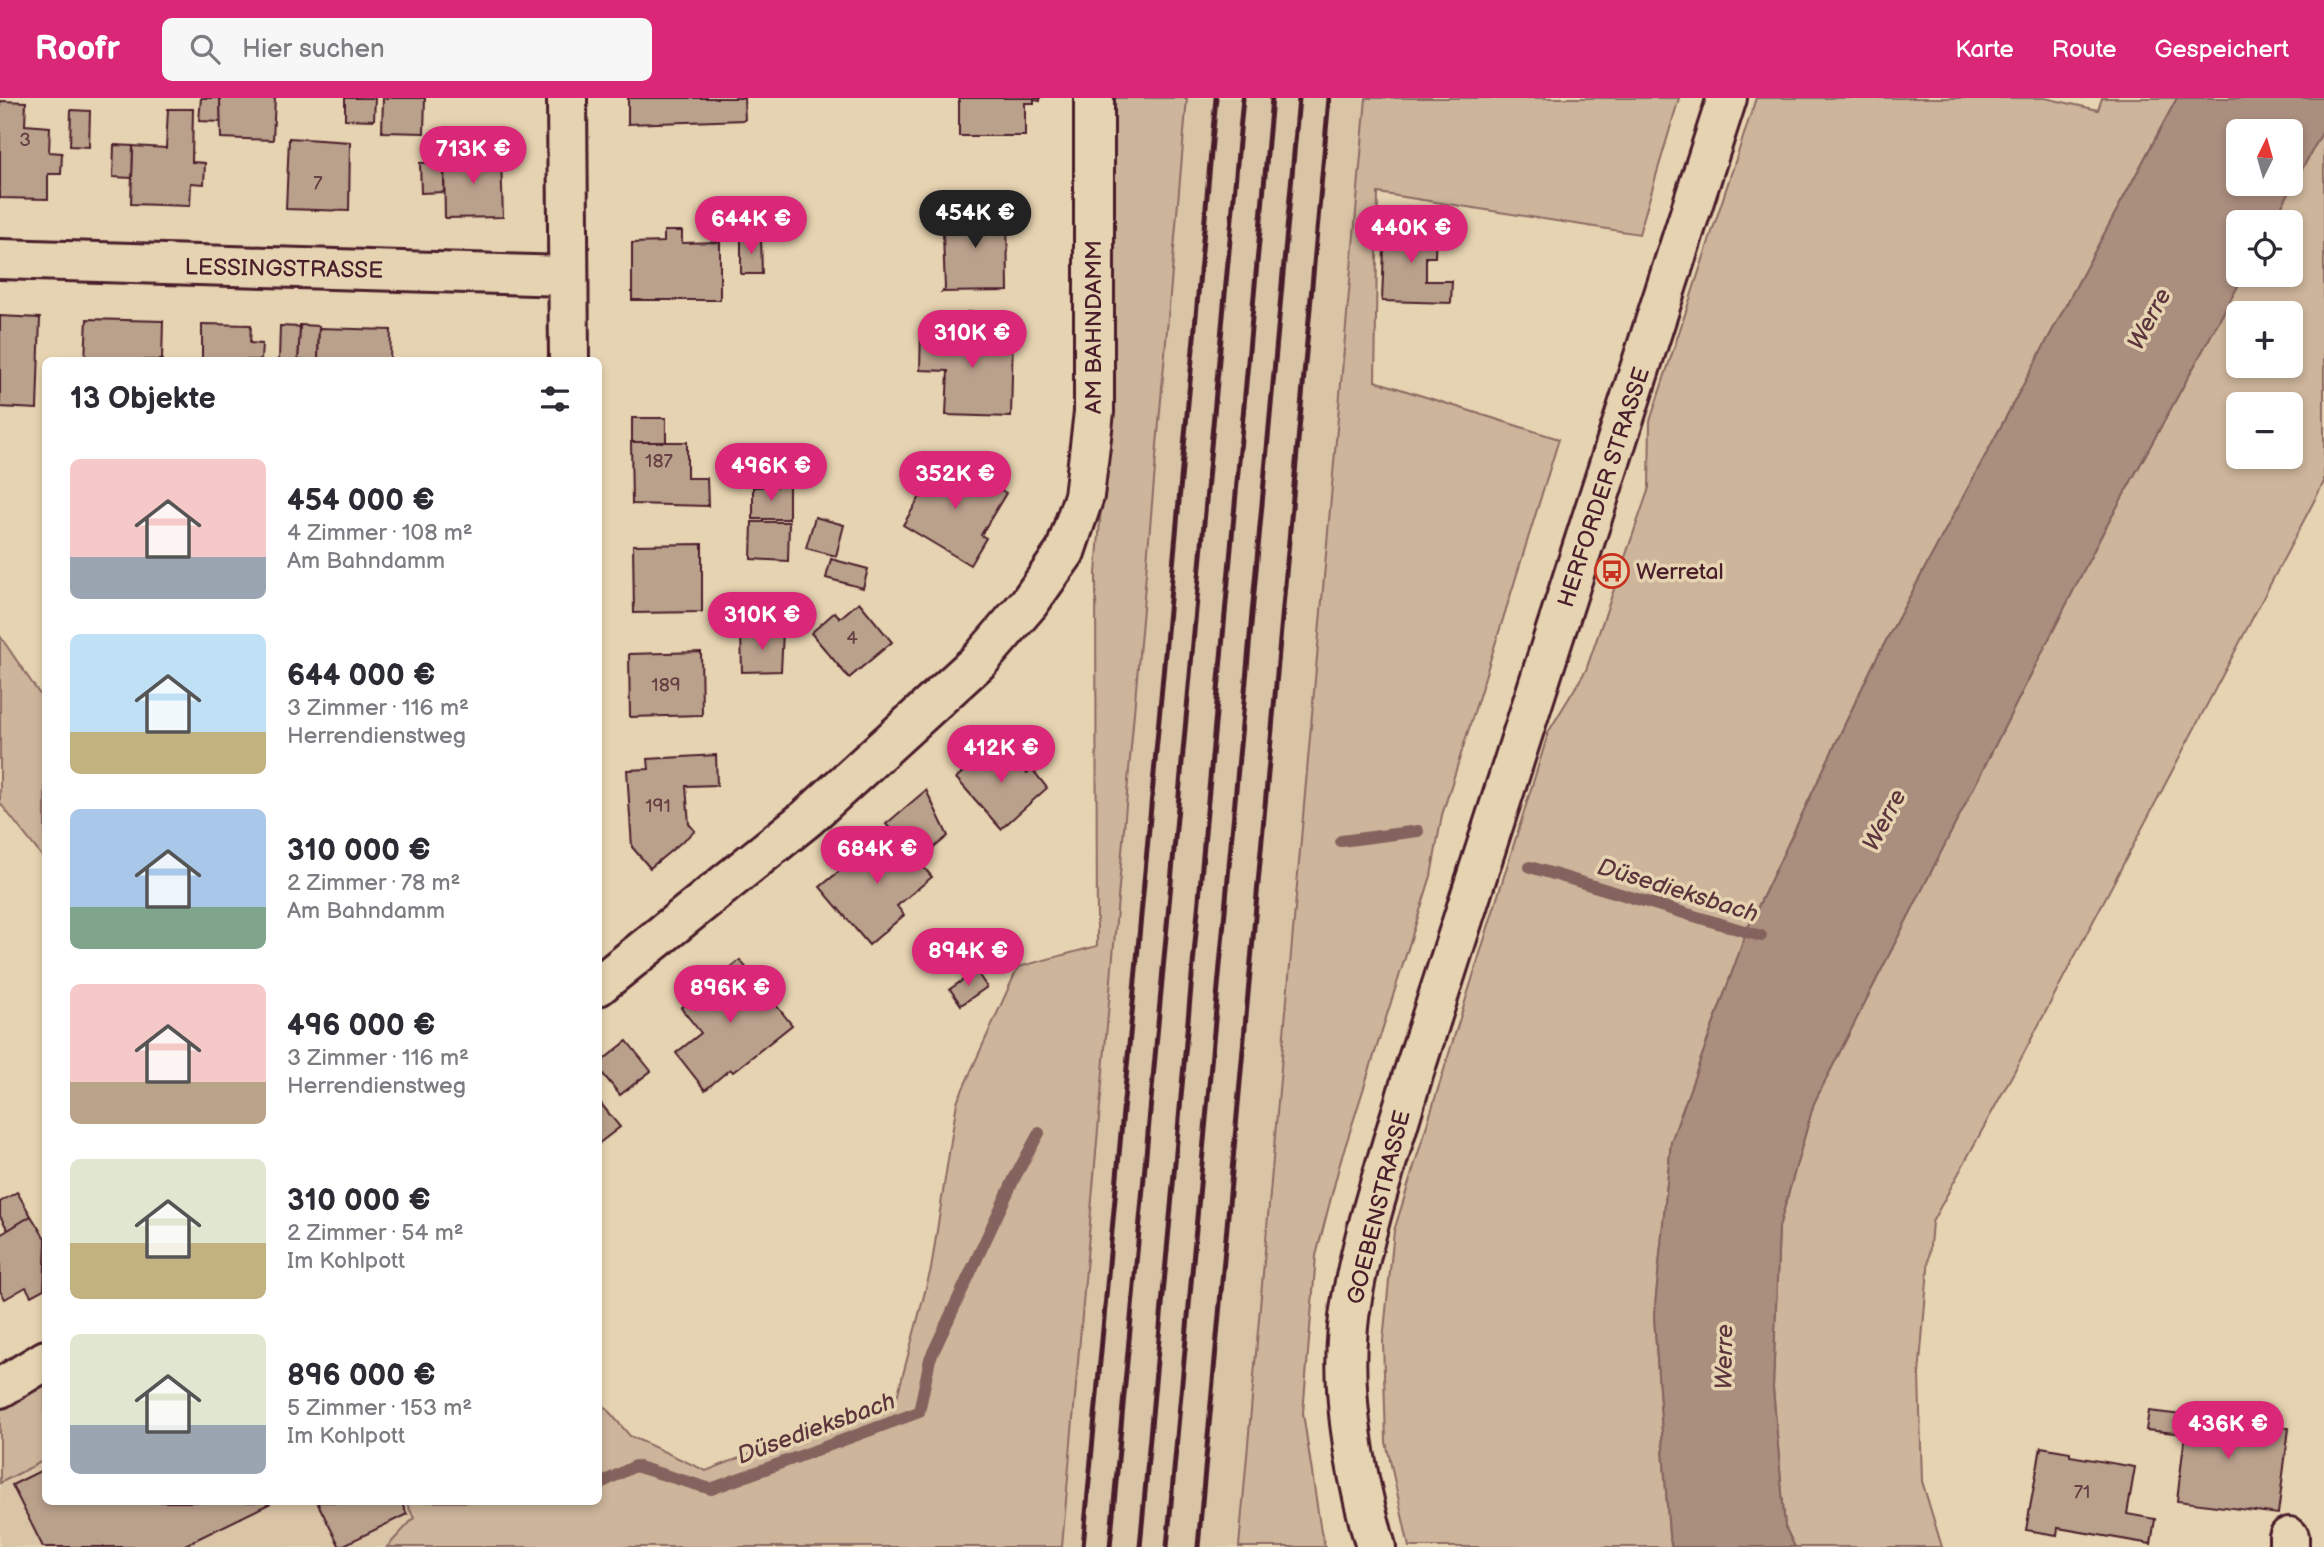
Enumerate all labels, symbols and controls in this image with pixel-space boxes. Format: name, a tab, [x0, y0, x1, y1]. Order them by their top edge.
search box	[162, 18, 652, 81]
text: Roofr	[35, 29, 120, 69]
icon: search	[186, 30, 224, 68]
text: Hier suchen	[242, 34, 385, 65]
text: Karte	[1955, 35, 2014, 64]
text: Route	[2052, 35, 2117, 64]
text: Gespeichert	[2155, 35, 2289, 64]
north arrow	[2226, 119, 2303, 196]
map controls	[2226, 119, 2303, 469]
pin: 713K €	[416, 126, 530, 186]
house number: 3	[19, 129, 31, 152]
text: 713K €	[435, 135, 511, 163]
house number: 7	[313, 172, 323, 195]
pin: 454K €	[918, 190, 1032, 250]
pin: 644K €	[694, 197, 808, 256]
text: 454K €	[935, 199, 1015, 227]
text: 644K €	[711, 205, 791, 233]
pin: 440K €	[1354, 206, 1468, 265]
button: locate	[2226, 210, 2303, 287]
text: 440K €	[1371, 214, 1451, 242]
street label: AM BAHNDAMM	[1080, 240, 1108, 414]
street label: LESSINGSTRASSE	[184, 253, 384, 285]
water label: Werre	[2121, 283, 2178, 355]
button: +	[2226, 301, 2303, 378]
pin: 310K €	[915, 310, 1029, 370]
text: 310K €	[934, 319, 1010, 347]
street label: HERFORDER STRASSE	[1552, 364, 1656, 611]
icon: filters	[536, 380, 574, 418]
text: 13 Objekte	[70, 381, 216, 417]
button: −	[2226, 392, 2303, 469]
pin: 496K €	[714, 444, 828, 503]
house number: 187	[645, 450, 674, 473]
text: 496K €	[731, 452, 811, 480]
pin: 352K €	[898, 452, 1012, 511]
text: 352K €	[915, 460, 995, 488]
text: 454 000 €	[287, 483, 435, 519]
icon: home	[126, 487, 210, 571]
text: 4 Zimmer · 108 m²	[287, 519, 473, 547]
text: Am Bahndamm	[287, 547, 445, 575]
bus stop icon: Werretal	[1593, 552, 1631, 590]
place label: Werretal	[1636, 558, 1724, 586]
pin: 310K €	[705, 592, 819, 652]
text: 310K €	[724, 601, 800, 629]
house number: 4	[846, 627, 858, 650]
text: 644 000 €	[287, 658, 435, 694]
icon: home	[126, 662, 210, 746]
house number: 189	[651, 674, 681, 697]
text: 3 Zimmer · 116 m²	[287, 694, 469, 722]
text: Herrendienstweg	[287, 722, 466, 750]
pin: 412K €	[944, 726, 1058, 785]
text: 412K €	[963, 734, 1039, 762]
water label: Werre	[1856, 784, 1913, 856]
house number: 191	[645, 795, 671, 818]
pin: 684K €	[820, 826, 934, 886]
text: 310 000 €	[287, 833, 431, 869]
text: 684K €	[837, 835, 917, 863]
icon: home	[126, 837, 210, 921]
water label: Düsedieksbach	[1594, 852, 1762, 929]
text: 2 Zimmer · 78 m²	[287, 869, 461, 897]
text: Am Bahndamm	[287, 897, 445, 925]
pin: 894K €	[911, 928, 1025, 988]
text: 894K €	[928, 937, 1008, 965]
pin: 896K €	[673, 965, 787, 1025]
text: 896K €	[690, 974, 770, 1002]
text: 496 000 €	[287, 1008, 435, 1044]
icon: home	[126, 1012, 210, 1096]
text: 3 Zimmer · 116 m²	[287, 1044, 469, 1072]
text: Herrendienstweg	[287, 1072, 466, 1100]
street label: GOEBENSTRASSE	[1341, 1107, 1417, 1307]
text: 310 000 €	[287, 1183, 431, 1219]
icon: home	[126, 1187, 210, 1271]
text: 2 Zimmer · 54 m²	[287, 1219, 464, 1247]
text: Im Kohlpott	[287, 1247, 405, 1275]
water label: Werre	[1709, 1324, 1740, 1390]
text: 896 000 €	[287, 1358, 436, 1394]
icon: home	[126, 1362, 210, 1446]
water label: Düsedieksbach	[733, 1386, 899, 1471]
text: 5 Zimmer · 153 m²	[287, 1394, 472, 1422]
pin: 436K €	[2171, 1402, 2285, 1461]
text: 436K €	[2188, 1410, 2268, 1438]
text: Im Kohlpott	[287, 1422, 405, 1450]
house number: 71	[2074, 1481, 2090, 1504]

